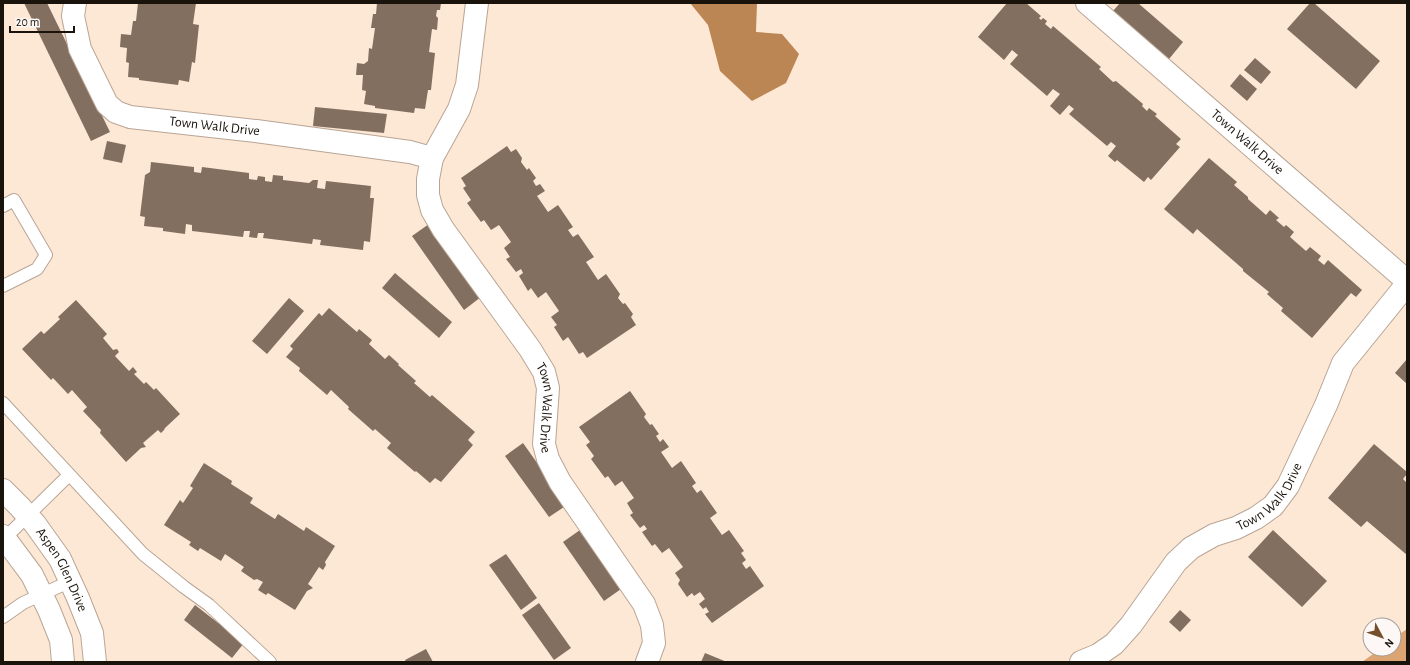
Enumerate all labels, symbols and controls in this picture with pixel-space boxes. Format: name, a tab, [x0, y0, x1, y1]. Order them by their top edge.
scale bar	[10, 8, 74, 34]
text: 20 m	[16, 16, 39, 28]
street label: Town Walk Drive	[1208, 107, 1286, 177]
street label: Town Walk Drive	[168, 114, 261, 138]
street label: Town Walk Drive	[533, 360, 556, 455]
street label: Town Walk Drive	[1234, 461, 1305, 534]
street label: Aspen Glen Drive	[33, 525, 90, 614]
north arrow	[1362, 617, 1402, 657]
text: N	[1383, 637, 1396, 650]

